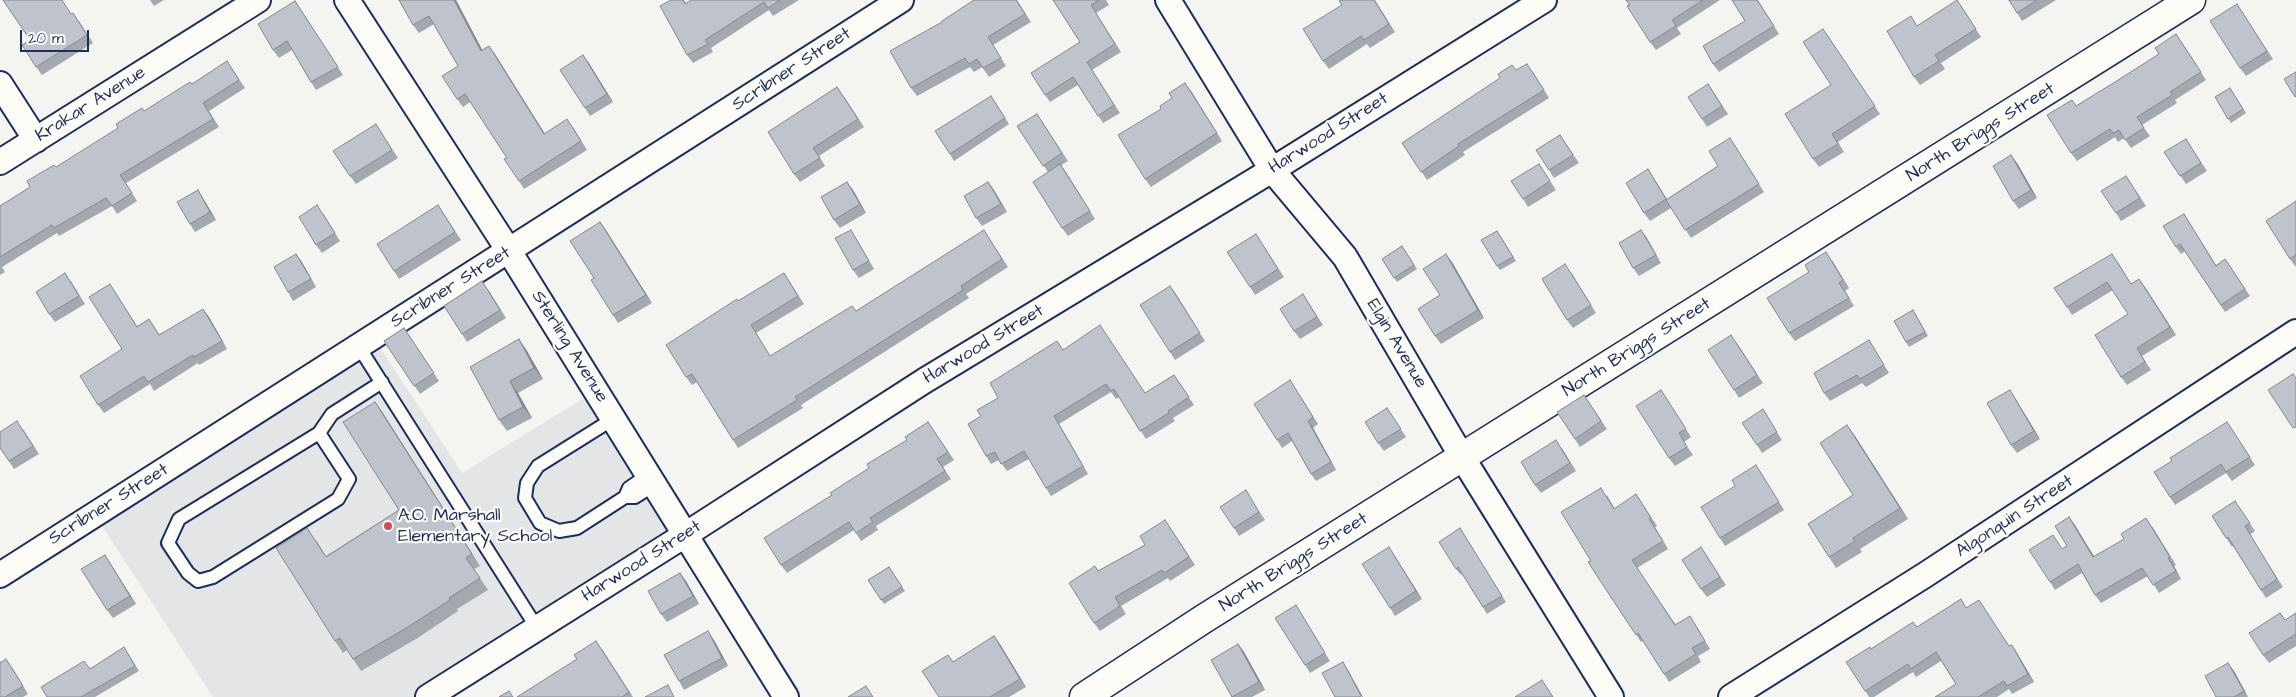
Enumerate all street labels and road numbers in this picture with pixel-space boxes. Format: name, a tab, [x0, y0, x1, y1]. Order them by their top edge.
street label: Scribner Street	[729, 24, 855, 116]
street label: Krakar Avenue	[32, 63, 150, 147]
street label: North Briggs Street	[1903, 79, 2059, 187]
street label: Harwood Street	[1265, 89, 1393, 179]
street label: Scribner Street	[387, 243, 515, 333]
street label: Sterling Avenue	[526, 287, 612, 407]
street label: North Briggs Street	[1559, 294, 1715, 402]
street label: Elgin Avenue	[1361, 296, 1431, 392]
street label: Harwood Street	[920, 301, 1048, 389]
street label: Scribner Street	[45, 460, 173, 550]
street label: Algonquin Street	[1952, 471, 2078, 563]
street label: North Briggs Street	[1216, 509, 1372, 617]
street label: Harwood Street	[578, 517, 706, 607]

